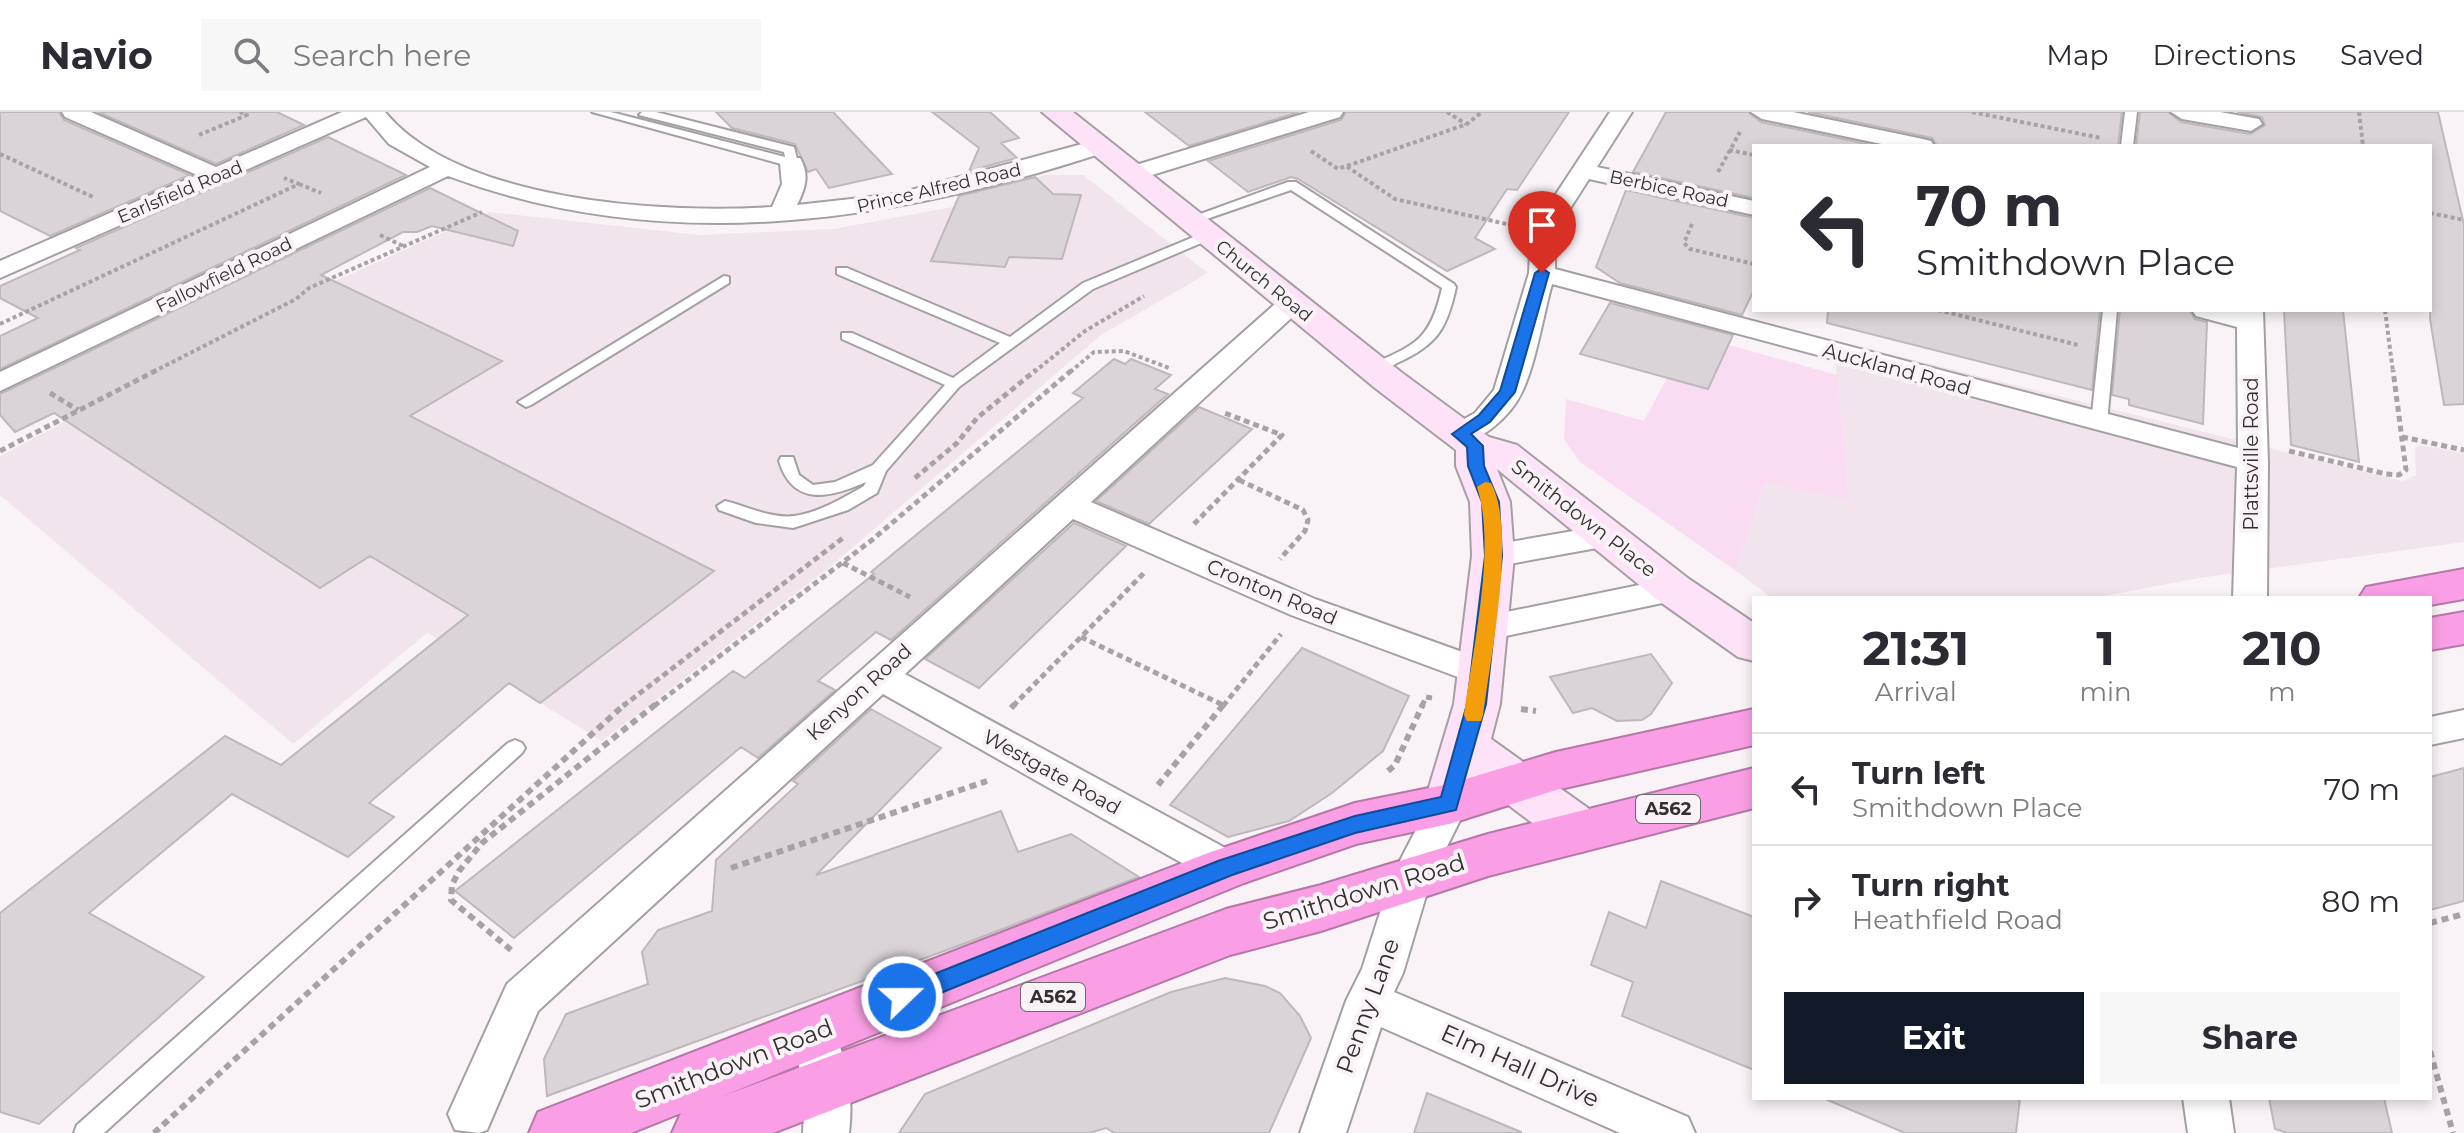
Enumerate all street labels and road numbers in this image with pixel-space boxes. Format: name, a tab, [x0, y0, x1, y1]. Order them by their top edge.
street label: Earlsfield Road	[114, 156, 246, 228]
street label: Prince Alfred Road	[855, 158, 1023, 218]
street label: Berbice Road	[1607, 166, 1731, 212]
street label: Fallowfield Road	[152, 232, 296, 318]
street label: Church Road	[1211, 235, 1317, 327]
street label: Auckland Road	[1820, 338, 1974, 400]
street label: Plattsville Road	[2239, 377, 2263, 531]
street label: Smithdown Place	[1507, 454, 1661, 582]
street label: Cronton Road	[1203, 554, 1341, 630]
street label: Kenyon Road	[802, 639, 916, 745]
street label: Westgate Road	[979, 724, 1125, 820]
road number: A562	[1636, 795, 1700, 823]
street label: Smithdown Road	[1259, 847, 1468, 936]
street label: Penny Lane	[1330, 934, 1405, 1077]
road number: A562	[1021, 983, 1085, 1011]
street label: Smithdown Road	[631, 1012, 837, 1115]
street label: Elm Hall Drive	[1437, 1018, 1604, 1113]

